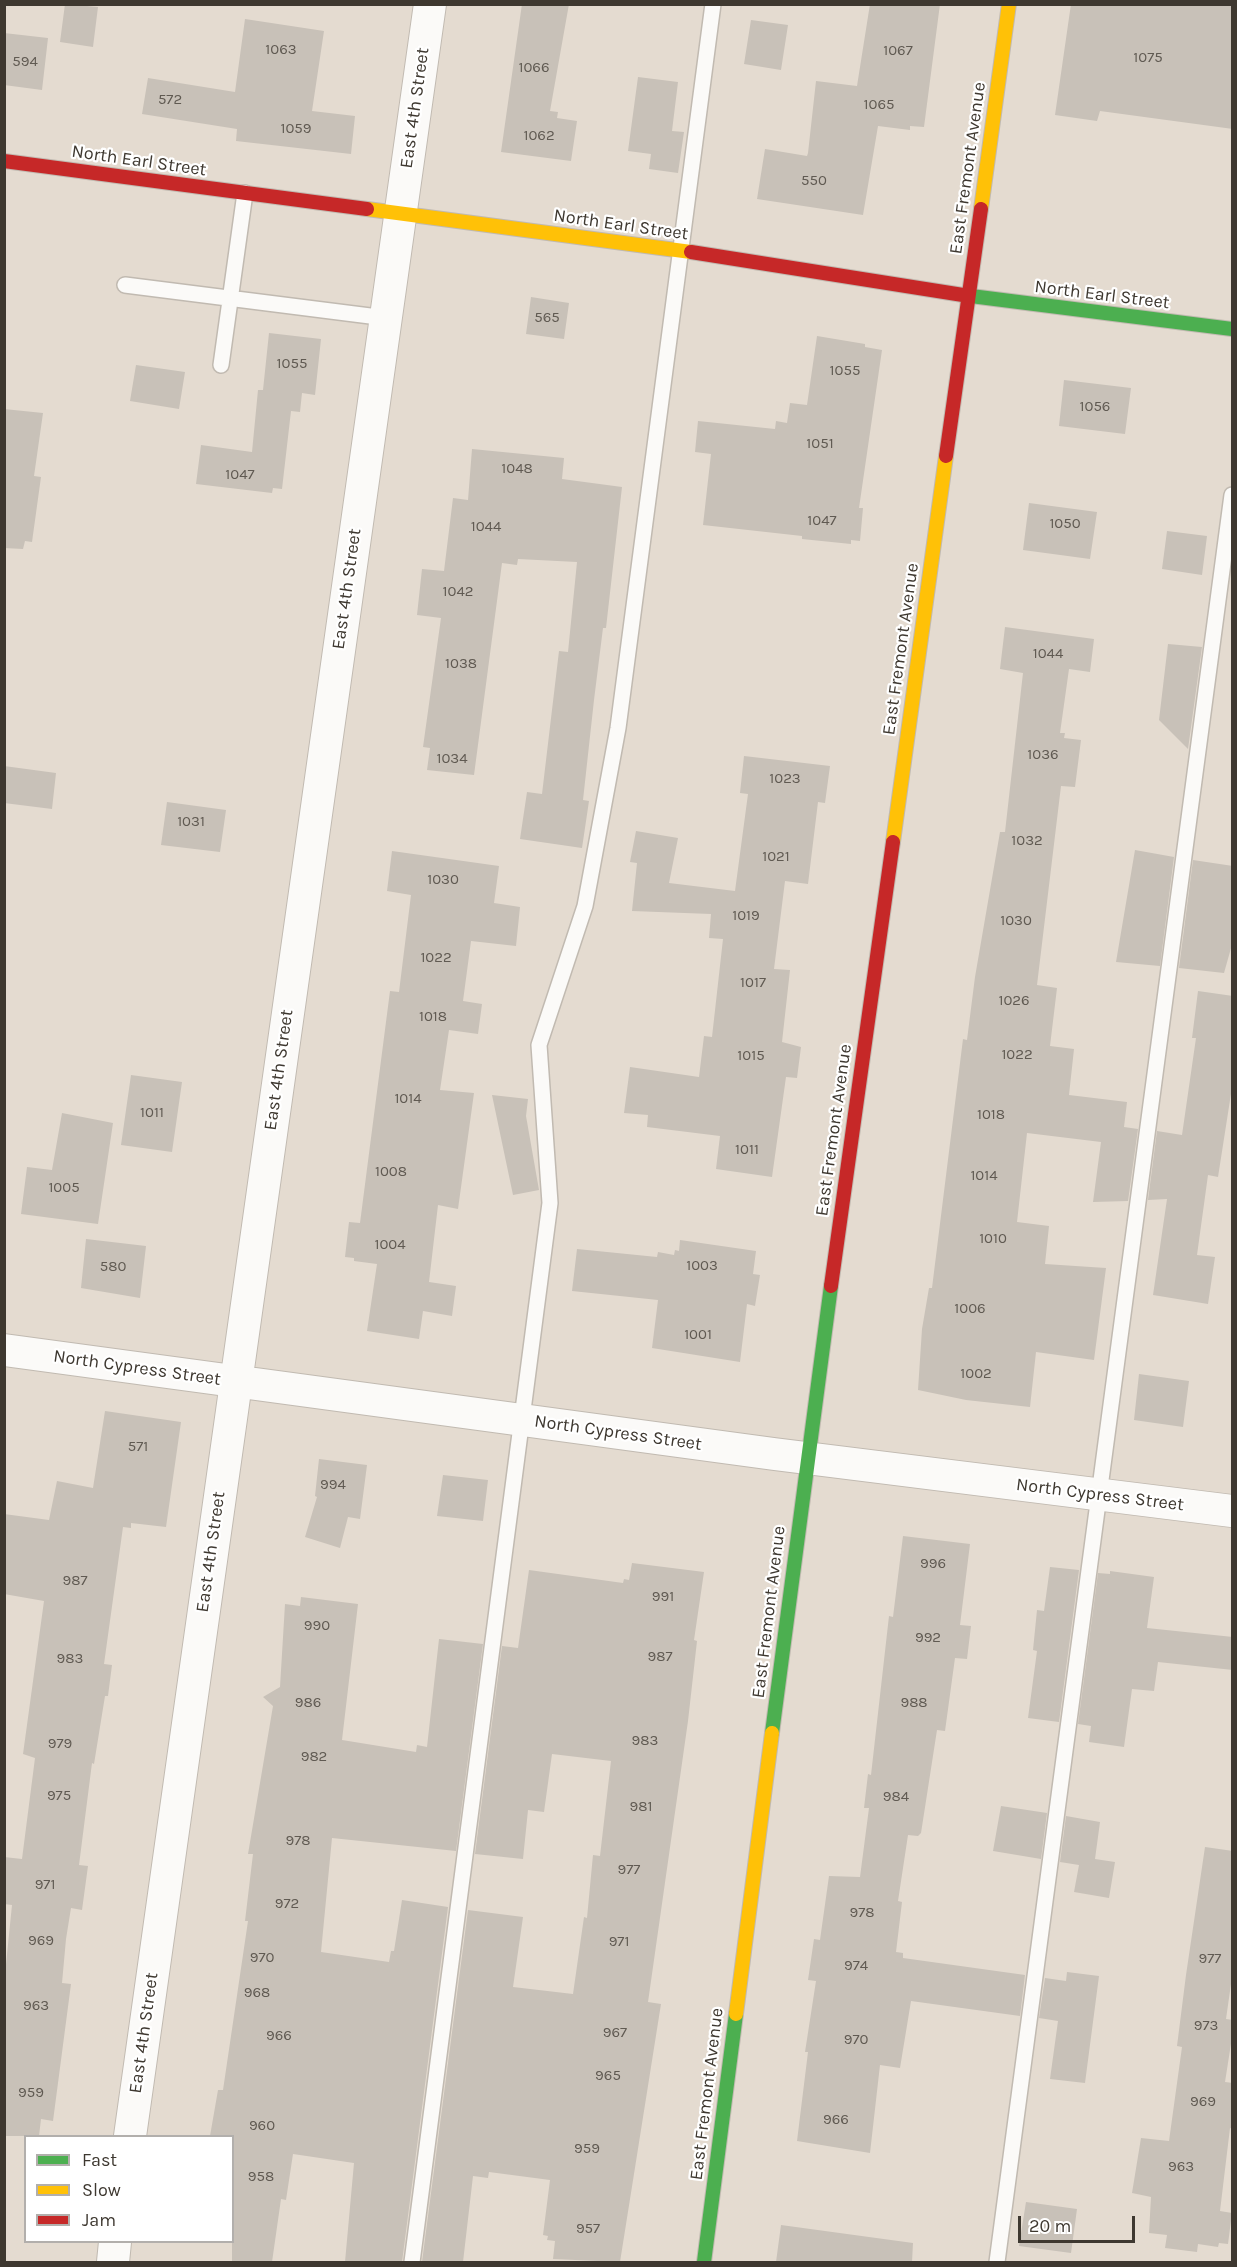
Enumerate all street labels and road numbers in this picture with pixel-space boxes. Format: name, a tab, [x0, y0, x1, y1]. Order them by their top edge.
street label: East 4th Street	[396, 46, 434, 170]
street label: East Fremont Avenue	[945, 81, 991, 255]
street label: North Earl Street	[70, 141, 208, 181]
street label: North Earl Street	[552, 205, 690, 245]
street label: North Earl Street	[1033, 276, 1171, 314]
street label: East 4th Street	[328, 527, 366, 651]
street label: East Fremont Avenue	[878, 562, 924, 736]
street label: East 4th Street	[260, 1008, 298, 1132]
street label: East Fremont Avenue	[811, 1043, 857, 1217]
street label: North Cypress Street	[52, 1346, 222, 1390]
street label: North Cypress Street	[533, 1411, 703, 1455]
street label: North Cypress Street	[1015, 1474, 1185, 1516]
street label: East 4th Street	[192, 1490, 230, 1614]
street label: East Fremont Avenue	[748, 1525, 790, 1699]
street label: East 4th Street	[125, 1971, 163, 2095]
street label: East Fremont Avenue	[686, 2007, 728, 2181]

